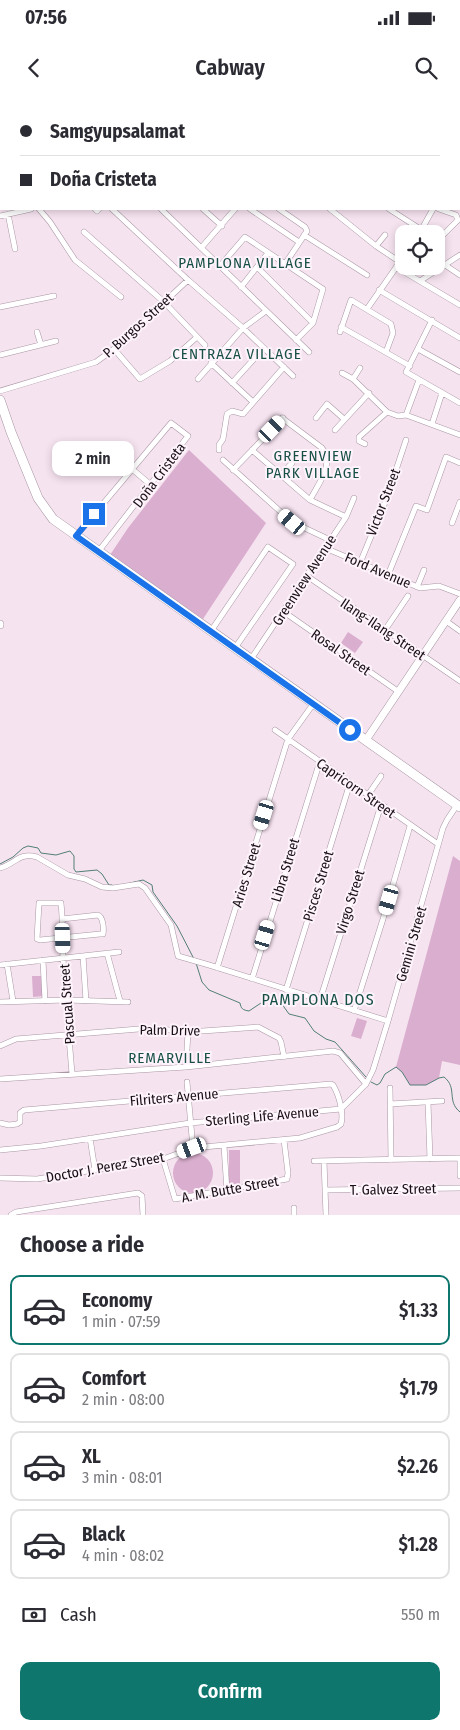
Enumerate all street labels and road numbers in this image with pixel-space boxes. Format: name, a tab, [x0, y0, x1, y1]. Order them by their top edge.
street label: P. Burgos Street	[100, 289, 177, 361]
street label: Doña Cristeta	[129, 439, 189, 511]
street label: Victor Street	[363, 466, 404, 538]
street label: Greenview Avenue	[269, 532, 340, 629]
street label: Ford Avenue	[342, 549, 414, 592]
street label: Ilang-Ilang Street	[337, 595, 429, 664]
street label: Rosal Street	[308, 626, 374, 679]
street label: Capricorn Street	[313, 755, 399, 822]
street label: Libra Street	[268, 836, 303, 904]
street label: Aries Street	[229, 841, 264, 909]
street label: Pisces Street	[300, 848, 337, 924]
street label: Virgo Street	[333, 867, 368, 937]
street label: Gemini Street	[393, 904, 430, 984]
street label: Pascual Street	[56, 963, 79, 1045]
street label: Palm Drive	[139, 1021, 201, 1040]
street label: Filriters Avenue	[129, 1085, 219, 1110]
street label: Sterling Life Avenue	[205, 1103, 320, 1130]
street label: Doctor J. Perez Street	[45, 1149, 166, 1186]
street label: A. M. Butte Street	[180, 1173, 280, 1206]
street label: T. Galvez Street	[350, 1180, 437, 1199]

